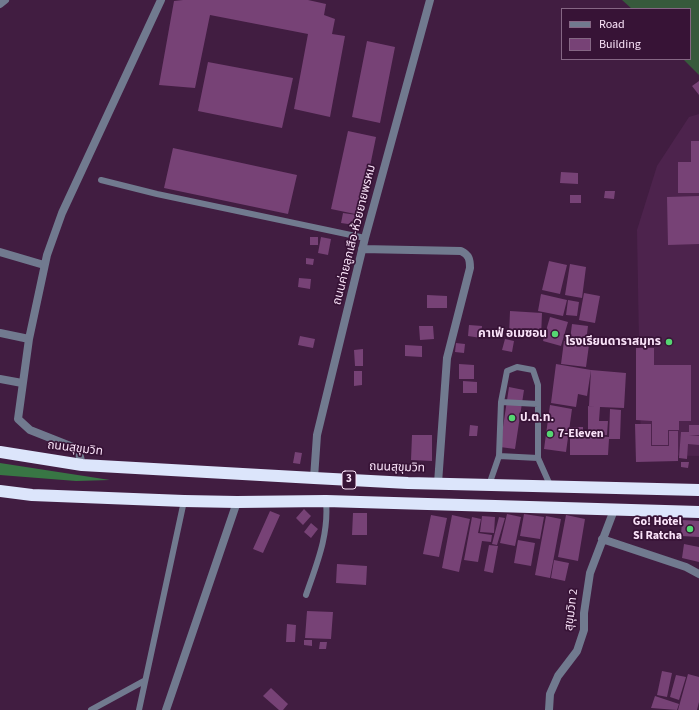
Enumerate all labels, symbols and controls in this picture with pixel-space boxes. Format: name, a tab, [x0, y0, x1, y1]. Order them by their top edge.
legend	[561, 8, 691, 60]
text: Road	[599, 16, 625, 33]
text: Building	[599, 36, 641, 53]
street label: ถนนค่ายลูกเสึอ-ห้วยยายพรหม	[331, 163, 379, 307]
place label: คาเฟ่ อเมซอน	[478, 327, 547, 341]
marker: คาเฟ่ อเมซอน	[550, 329, 560, 339]
place label: โรงเรียนดาราสมุทร	[565, 335, 661, 349]
marker: โรงเรียนดาราสมุทร	[664, 337, 674, 347]
place label: ป.ต.ท.	[520, 411, 554, 425]
marker: ป.ต.ท.	[507, 413, 517, 423]
place label: 7-Eleven	[558, 427, 604, 441]
marker: 7-Eleven	[545, 429, 555, 439]
street label: ถนนสุขุมวิท	[46, 438, 104, 460]
street label: ถนนสุขุมวิท	[369, 460, 425, 476]
road number: 3	[342, 471, 356, 489]
place label: Go! Hotel Si Ratcha	[633, 515, 682, 543]
marker: Go! Hotel Si Ratcha	[685, 524, 695, 534]
street label: สุขุมวิท 2	[562, 588, 582, 632]

